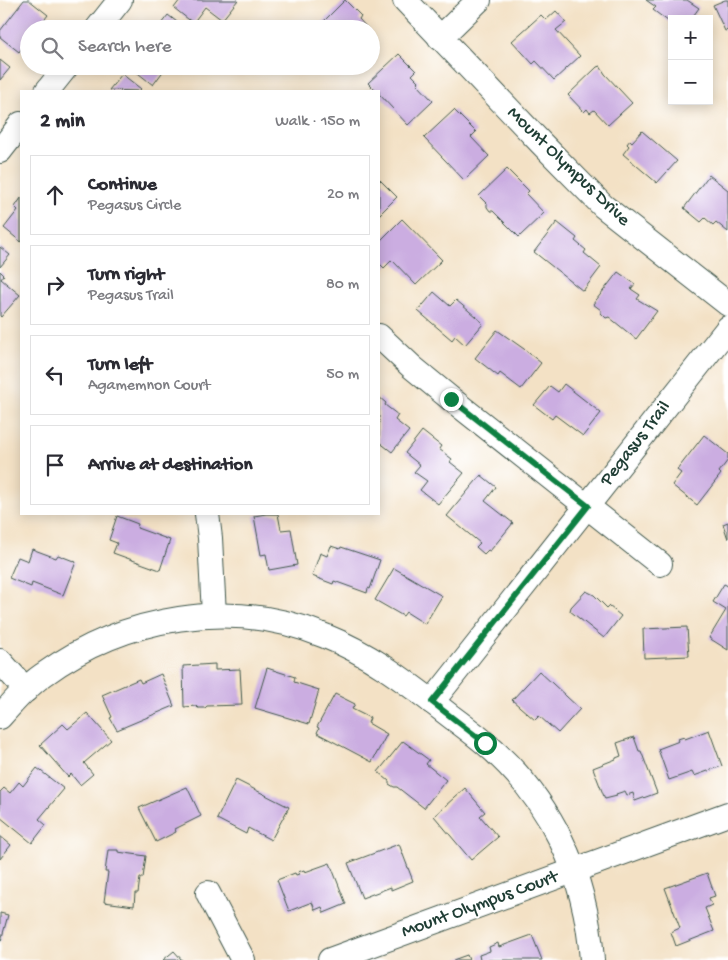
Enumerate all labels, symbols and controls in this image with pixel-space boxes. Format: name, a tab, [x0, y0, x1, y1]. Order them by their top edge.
map controls	[668, 15, 713, 105]
button: +	[668, 15, 713, 60]
search box	[20, 20, 380, 75]
icon: search	[38, 34, 66, 62]
text: Search here	[78, 36, 172, 59]
button: −	[668, 60, 713, 105]
street label: Mount Olympus Drive	[501, 102, 635, 232]
text: 2 min	[40, 110, 85, 135]
text: Walk · 150 m	[275, 113, 360, 132]
text: Continue	[88, 174, 157, 197]
icon: ahead	[41, 181, 69, 209]
text: 20 m	[327, 186, 359, 205]
text: Pegasus Circle	[88, 197, 181, 216]
text: Turn right	[88, 264, 164, 287]
icon: right	[41, 271, 69, 299]
text: 80 m	[326, 276, 359, 295]
text: Pegasus Trail	[88, 287, 174, 306]
text: Turn left	[88, 354, 152, 377]
icon: left	[41, 361, 69, 389]
text: 50 m	[326, 366, 359, 385]
text: Agamemnon Court	[88, 377, 210, 396]
route end	[440, 388, 463, 411]
street label: Pegasus Trail	[595, 397, 676, 492]
icon: arrive	[41, 451, 69, 479]
text: Arrive at destination	[88, 454, 252, 477]
route start	[474, 732, 497, 755]
street label: Mount Olympus Court	[399, 865, 564, 944]

